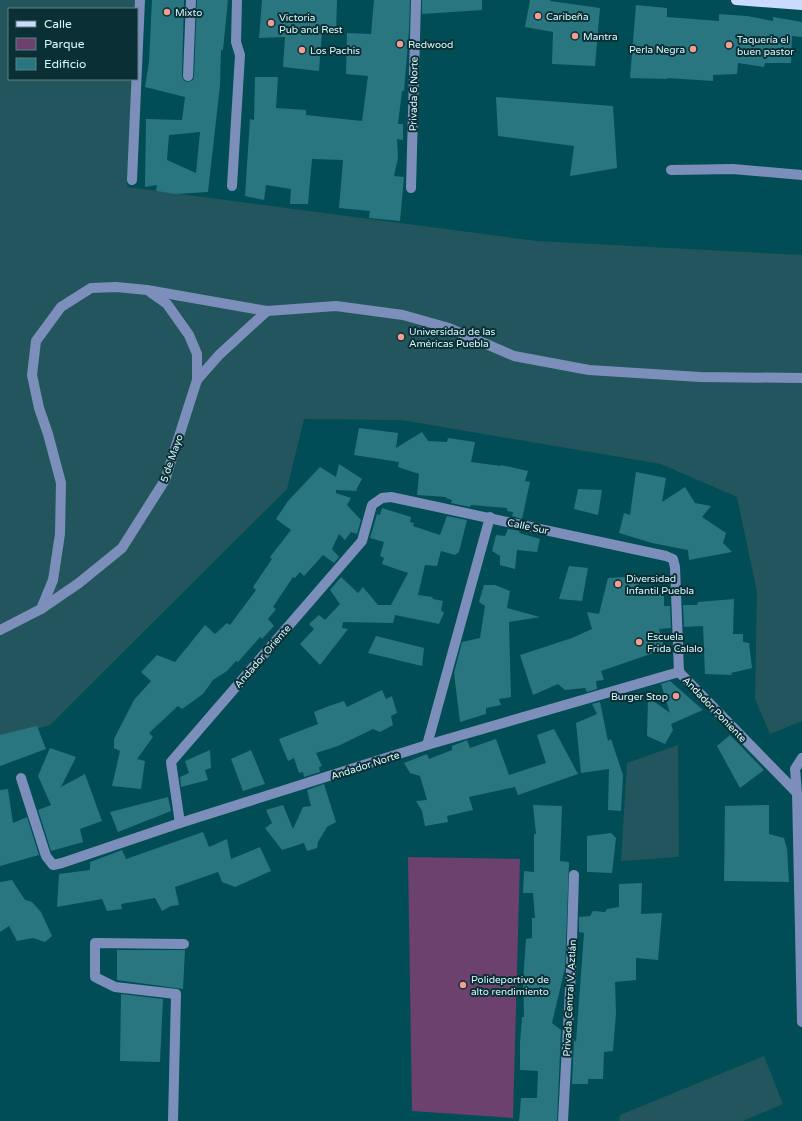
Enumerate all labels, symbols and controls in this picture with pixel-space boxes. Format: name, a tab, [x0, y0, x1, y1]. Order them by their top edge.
marker: Mixto	[162, 7, 172, 17]
place label: Mixto	[175, 7, 202, 19]
legend	[8, 8, 138, 80]
marker: Caribeña	[533, 11, 543, 21]
place label: Caribeña	[546, 11, 589, 23]
place label: Victoria Pub and Rest	[279, 12, 343, 36]
text: Calle	[44, 17, 72, 31]
marker: Victoria Pub and Rest	[266, 18, 276, 28]
marker: Mantra	[570, 31, 580, 41]
place label: Mantra	[583, 31, 618, 43]
place label: Taquería el buen pastor	[737, 34, 794, 58]
text: Parque	[44, 37, 85, 51]
marker: Redwood	[395, 39, 405, 49]
place label: Redwood	[408, 39, 453, 51]
marker: Taquería el buen pastor	[724, 40, 734, 50]
place label: Perla Negra	[629, 44, 685, 56]
marker: Perla Negra	[688, 44, 698, 54]
marker: Los Pachis	[297, 45, 307, 55]
place label: Los Pachis	[310, 45, 360, 57]
street label: Privada 6 Norte	[407, 56, 421, 131]
text: Edificio	[44, 57, 86, 71]
place label: Universidad de las Américas Puebla	[409, 326, 496, 350]
marker: Universidad de las Américas Puebla	[396, 332, 406, 342]
street label: 5 de Mayo	[158, 433, 186, 484]
street label: Calle Sur	[506, 517, 550, 537]
place label: Diversidad Infantil Puebla	[626, 573, 694, 597]
marker: Diversidad Infantil Puebla	[613, 579, 623, 589]
street label: Andador Oriente	[232, 622, 294, 691]
place label: Escuela Frida Calalo	[647, 631, 703, 655]
marker: Escuela Frida Calalo	[634, 637, 644, 647]
street label: Andador Poniente	[680, 674, 749, 745]
place label: Burger Stop	[611, 691, 668, 703]
marker: Burger Stop	[671, 691, 681, 701]
street label: Andador Norte	[329, 749, 401, 783]
street label: Privada Central V. Aztlán	[561, 939, 579, 1057]
place label: Polideportivo de alto rendimiento	[471, 974, 549, 998]
marker: Polideportivo de alto rendimiento	[458, 980, 468, 990]

